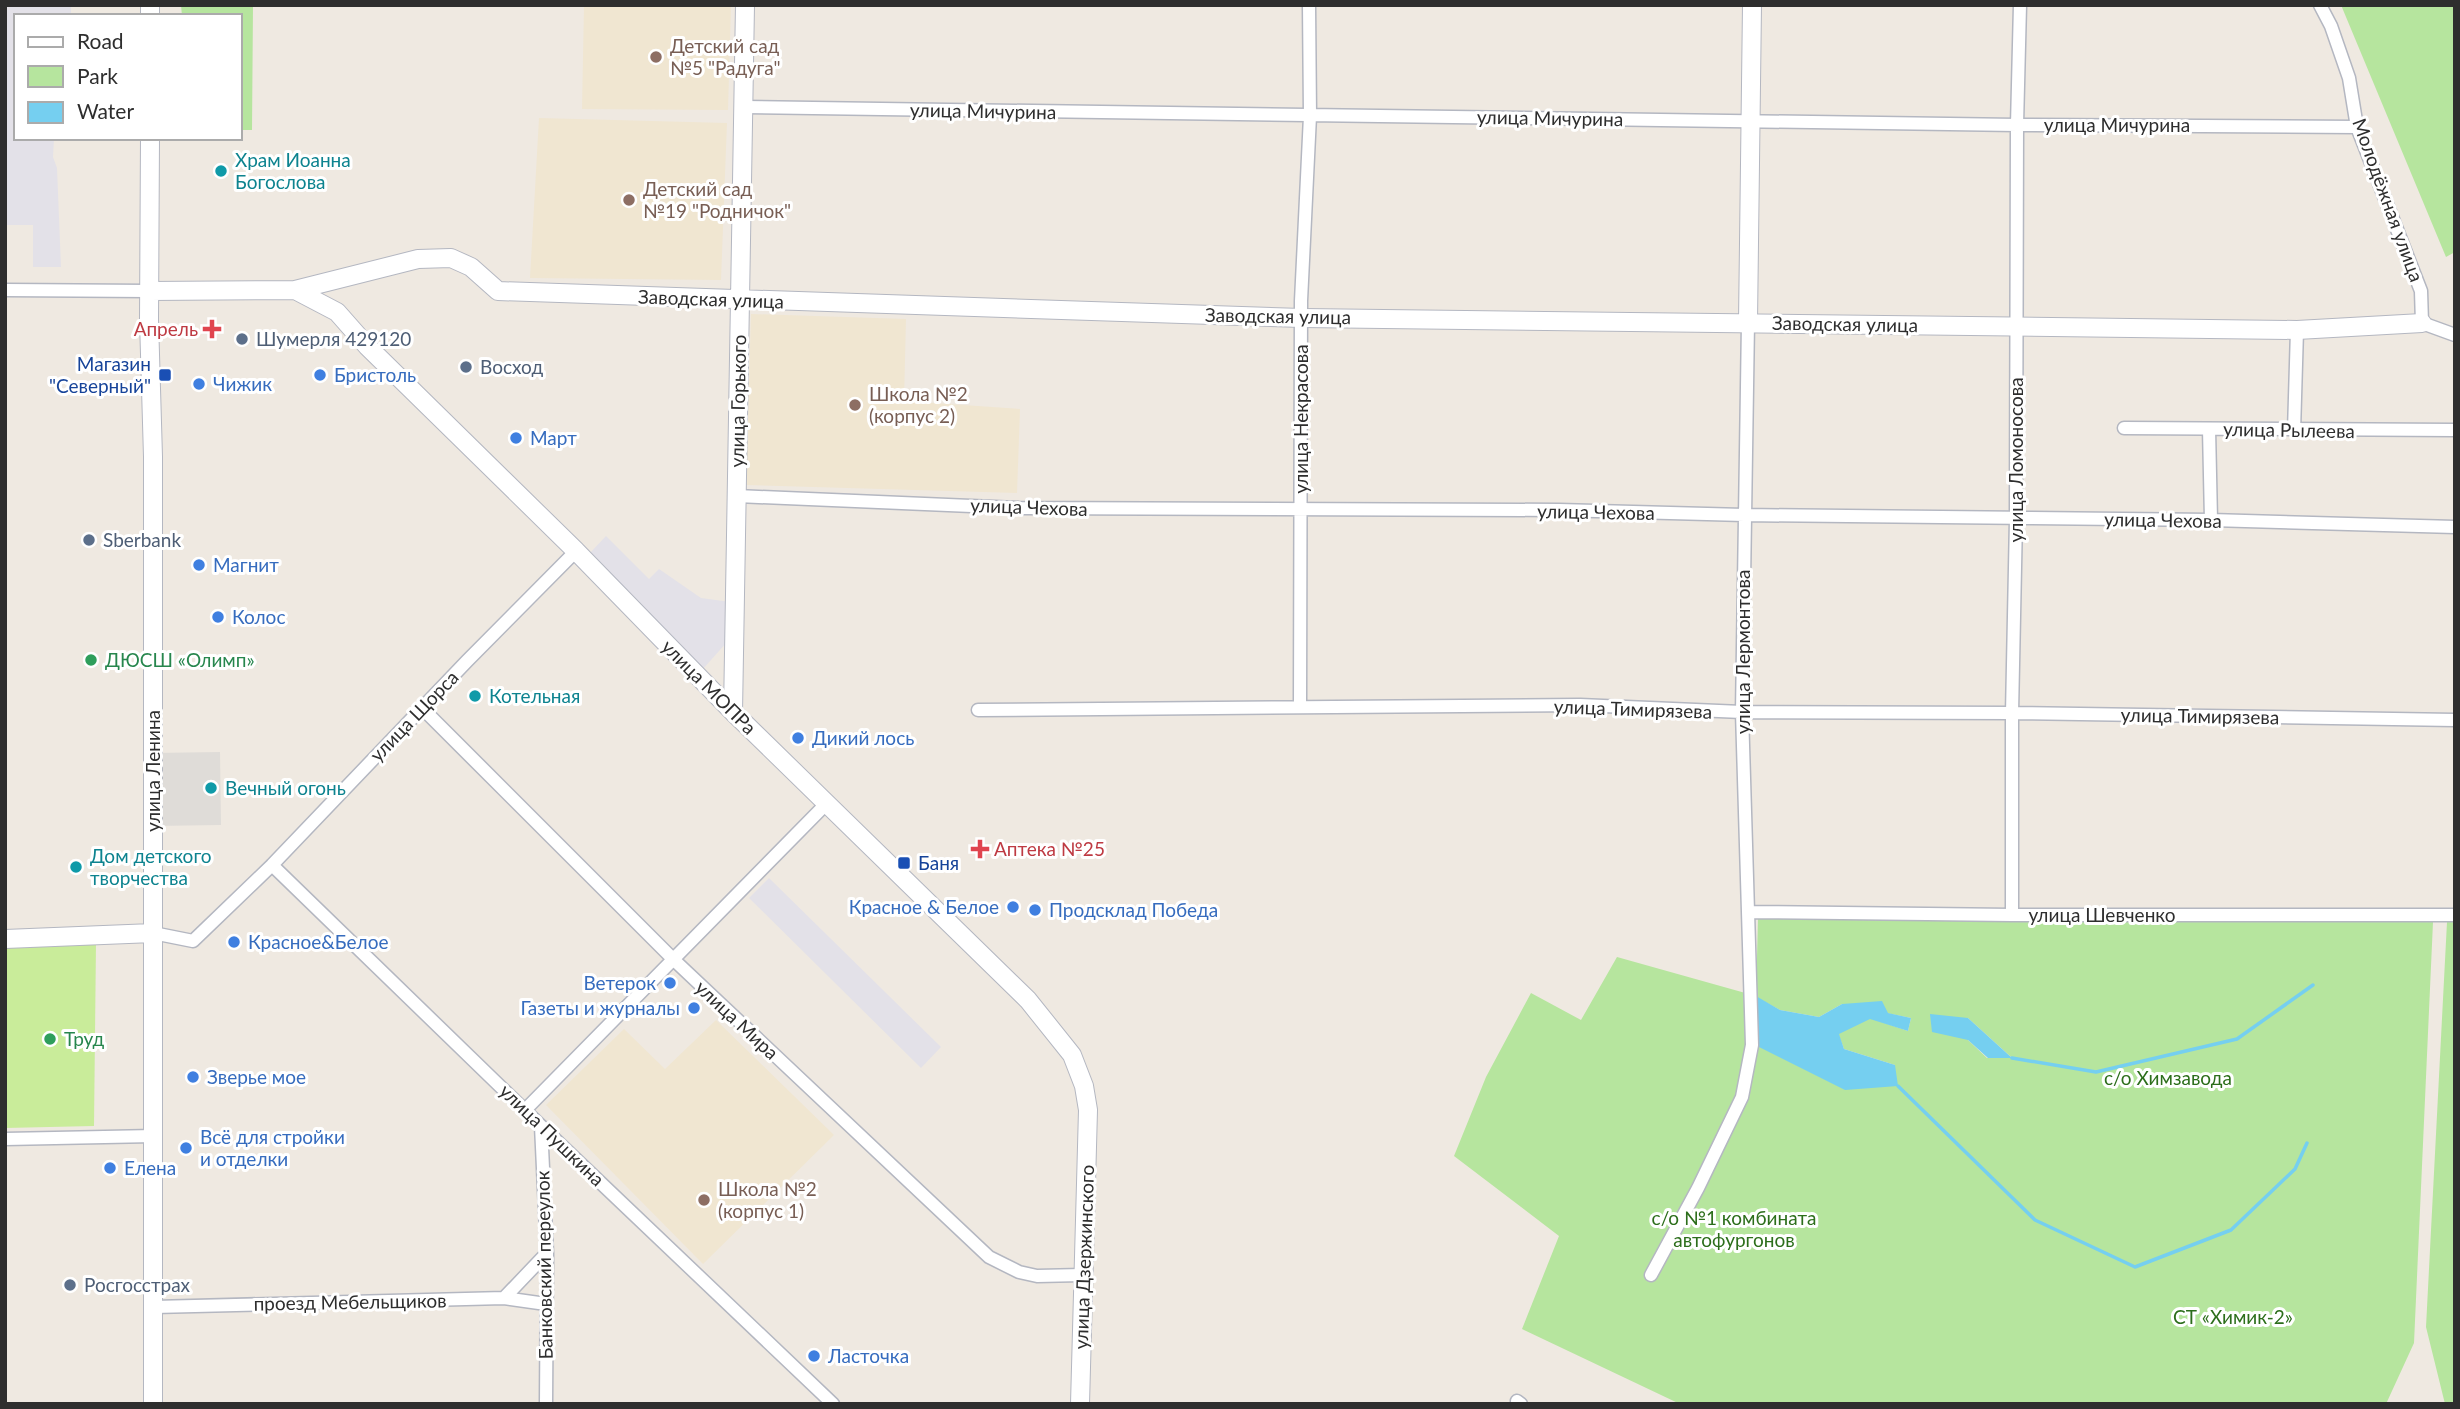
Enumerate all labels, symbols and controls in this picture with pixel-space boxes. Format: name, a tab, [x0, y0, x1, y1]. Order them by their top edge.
legend	[14, 14, 242, 140]
text: Road	[77, 28, 124, 53]
place label: Детский сад №5 "Радуга"	[670, 34, 781, 79]
marker: Детский сад №5 "Радуга"	[648, 49, 664, 65]
text: Park	[77, 63, 118, 88]
text: Water	[77, 98, 134, 123]
street label: улица Мичурина	[910, 98, 1056, 123]
street label: улица Мичурина	[1477, 105, 1623, 130]
street label: улица Мичурина	[2044, 113, 2190, 136]
street label: Молодёжная улица	[2348, 115, 2429, 285]
place label: Храм Иоанна Богослова	[235, 148, 351, 193]
marker: Храм Иоанна Богослова	[213, 163, 229, 179]
place label: Детский сад №19 "Родничок"	[643, 177, 791, 222]
marker: Детский сад №19 "Родничок"	[621, 192, 637, 208]
street label: Заводская улица	[638, 284, 784, 313]
street label: Заводская улица	[1205, 303, 1351, 328]
street label: Заводская улица	[1772, 311, 1918, 336]
place label: Апрель	[134, 317, 198, 340]
marker: Апрель	[204, 321, 220, 337]
place label: Шумерля 429120	[256, 327, 411, 350]
marker: Шумерля 429120	[234, 331, 250, 347]
street label: улица Горького	[725, 334, 750, 467]
street label: улица Некрасова	[1289, 344, 1312, 494]
place label: Магазин "Северный"	[49, 352, 151, 397]
place label: Восход	[480, 355, 543, 378]
marker: Восход	[458, 359, 474, 375]
place label: Бристоль	[334, 363, 416, 386]
marker: Магазин "Северный"	[157, 367, 173, 383]
marker: Бристоль	[312, 367, 328, 383]
place label: Чижик	[213, 372, 272, 395]
marker: Чижик	[191, 376, 207, 392]
street label: улица Ломоносова	[2004, 377, 2027, 543]
place label: Школа №2 (корпус 2)	[869, 382, 968, 427]
marker: Школа №2 (корпус 2)	[847, 397, 863, 413]
street label: улица Рылеева	[2223, 417, 2355, 442]
place label: Март	[530, 426, 577, 449]
marker: Март	[508, 430, 524, 446]
street label: улица Чехова	[970, 493, 1088, 520]
street label: улица Чехова	[1537, 499, 1655, 524]
street label: улица Чехова	[2104, 507, 2222, 532]
place label: Sberbank	[103, 528, 181, 551]
marker: Sberbank	[81, 532, 97, 548]
place label: Магнит	[213, 553, 279, 576]
marker: Магнит	[191, 557, 207, 573]
street label: улица Лермонтова	[1731, 570, 1754, 734]
place label: Колос	[232, 605, 285, 628]
marker: Колос	[210, 609, 226, 625]
street label: улица МОПРа	[657, 635, 761, 739]
place label: ДЮСШ «Олимп»	[105, 648, 255, 671]
marker: ДЮСШ «Олимп»	[83, 652, 99, 668]
street label: улица Щорса	[365, 665, 463, 766]
place label: Котельная	[489, 684, 580, 707]
marker: Котельная	[467, 688, 483, 704]
street label: улица Тимирязева	[1553, 694, 1713, 723]
street label: улица Тимирязева	[2121, 703, 2279, 728]
street label: улица Ленина	[141, 710, 164, 832]
place label: Дикий лось	[812, 726, 914, 749]
marker: Дикий лось	[790, 730, 806, 746]
place label: Вечный огонь	[225, 776, 346, 799]
marker: Вечный огонь	[203, 780, 219, 796]
place label: Аптека №25	[994, 837, 1105, 860]
marker: Аптека №25	[972, 841, 988, 857]
place label: Дом детского творчества	[90, 844, 212, 889]
place label: Баня	[918, 851, 959, 874]
marker: Баня	[896, 855, 912, 871]
marker: Дом детского творчества	[68, 859, 84, 875]
place label: Красное & Белое	[849, 895, 999, 918]
place label: Продсклад Победа	[1049, 898, 1218, 921]
marker: Красное & Белое	[1005, 899, 1021, 915]
marker: Продсклад Победа	[1027, 902, 1043, 918]
street label: улица Шевченко	[2028, 903, 2176, 926]
place label: Красное&Белое	[248, 930, 388, 953]
marker: Красное&Белое	[226, 934, 242, 950]
place label: Ветерок	[583, 971, 656, 994]
marker: Ветерок	[662, 975, 678, 991]
street label: улица Мира	[691, 975, 784, 1064]
place label: Газеты и журналы	[520, 996, 680, 1019]
marker: Газеты и журналы	[686, 1000, 702, 1016]
place label: Труд	[64, 1027, 104, 1050]
marker: Труд	[42, 1031, 58, 1047]
place label: Зверье мое	[207, 1065, 306, 1088]
park label: с/о Химзавода	[2104, 1066, 2232, 1089]
marker: Зверье мое	[185, 1069, 201, 1085]
street label: улица Пушкина	[495, 1079, 610, 1190]
place label: Всё для стройки и отделки	[200, 1125, 345, 1170]
marker: Всё для стройки и отделки	[178, 1140, 194, 1156]
place label: Елена	[124, 1156, 176, 1179]
marker: Елена	[102, 1160, 118, 1176]
street label: улица Дзержинского	[1069, 1164, 1098, 1350]
street label: Банковский переулок	[530, 1170, 557, 1360]
place label: Школа №2 (корпус 1)	[718, 1177, 817, 1222]
marker: Школа №2 (корпус 1)	[696, 1192, 712, 1208]
park label: с/о №1 комбината автофургонов	[1652, 1206, 1816, 1251]
place label: Росгосстрах	[84, 1273, 191, 1296]
marker: Росгосстрах	[62, 1277, 78, 1293]
street label: проезд Мебельщиков	[253, 1288, 447, 1315]
park label: СТ «Химик-2»	[2173, 1305, 2293, 1328]
place label: Ласточка	[827, 1344, 909, 1367]
marker: Ласточка	[806, 1348, 822, 1364]

